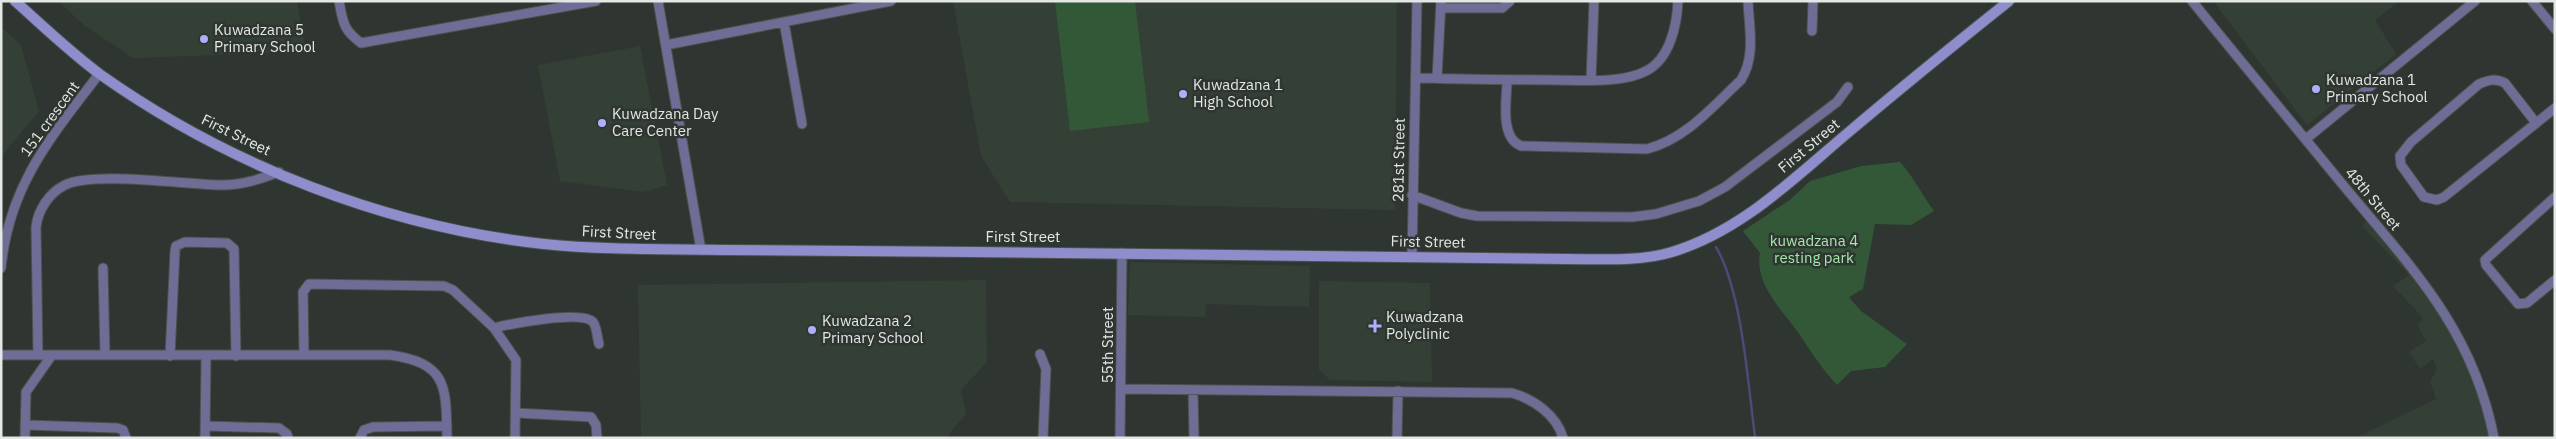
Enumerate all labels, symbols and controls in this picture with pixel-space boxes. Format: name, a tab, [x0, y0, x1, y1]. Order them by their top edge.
place label: Kuwadzana 5 Primary School	[214, 20, 316, 56]
marker: Kuwadzana 5 Primary School	[198, 33, 210, 45]
place label: Kuwadzana 1 Primary School	[2326, 70, 2428, 106]
place label: Kuwadzana 1 High School	[1193, 75, 1283, 111]
street label: 151 crescent	[16, 77, 83, 160]
marker: Kuwadzana 1 Primary School	[2310, 83, 2322, 95]
marker: Kuwadzana 1 High School	[1177, 88, 1189, 100]
place label: Kuwadzana Day Care Center	[612, 104, 719, 140]
street label: First Street	[198, 110, 274, 159]
street label: First Street	[1774, 114, 1843, 177]
marker: Kuwadzana Day Care Center	[596, 117, 608, 129]
street label: 281st Street	[1388, 118, 1409, 202]
street label: 48th Street	[2342, 163, 2405, 234]
street label: First Street	[581, 221, 657, 244]
street label: First Street	[986, 227, 1060, 246]
street label: First Street	[1390, 231, 1466, 252]
park label: kuwadzana 4 resting park	[1770, 231, 1858, 267]
street label: 55th Street	[1098, 307, 1117, 383]
place label: Kuwadzana Polyclinic	[1386, 307, 1463, 343]
place label: Kuwadzana 2 Primary School	[822, 311, 924, 347]
marker: Kuwadzana Polyclinic	[1368, 319, 1382, 333]
marker: Kuwadzana 2 Primary School	[806, 324, 818, 336]

